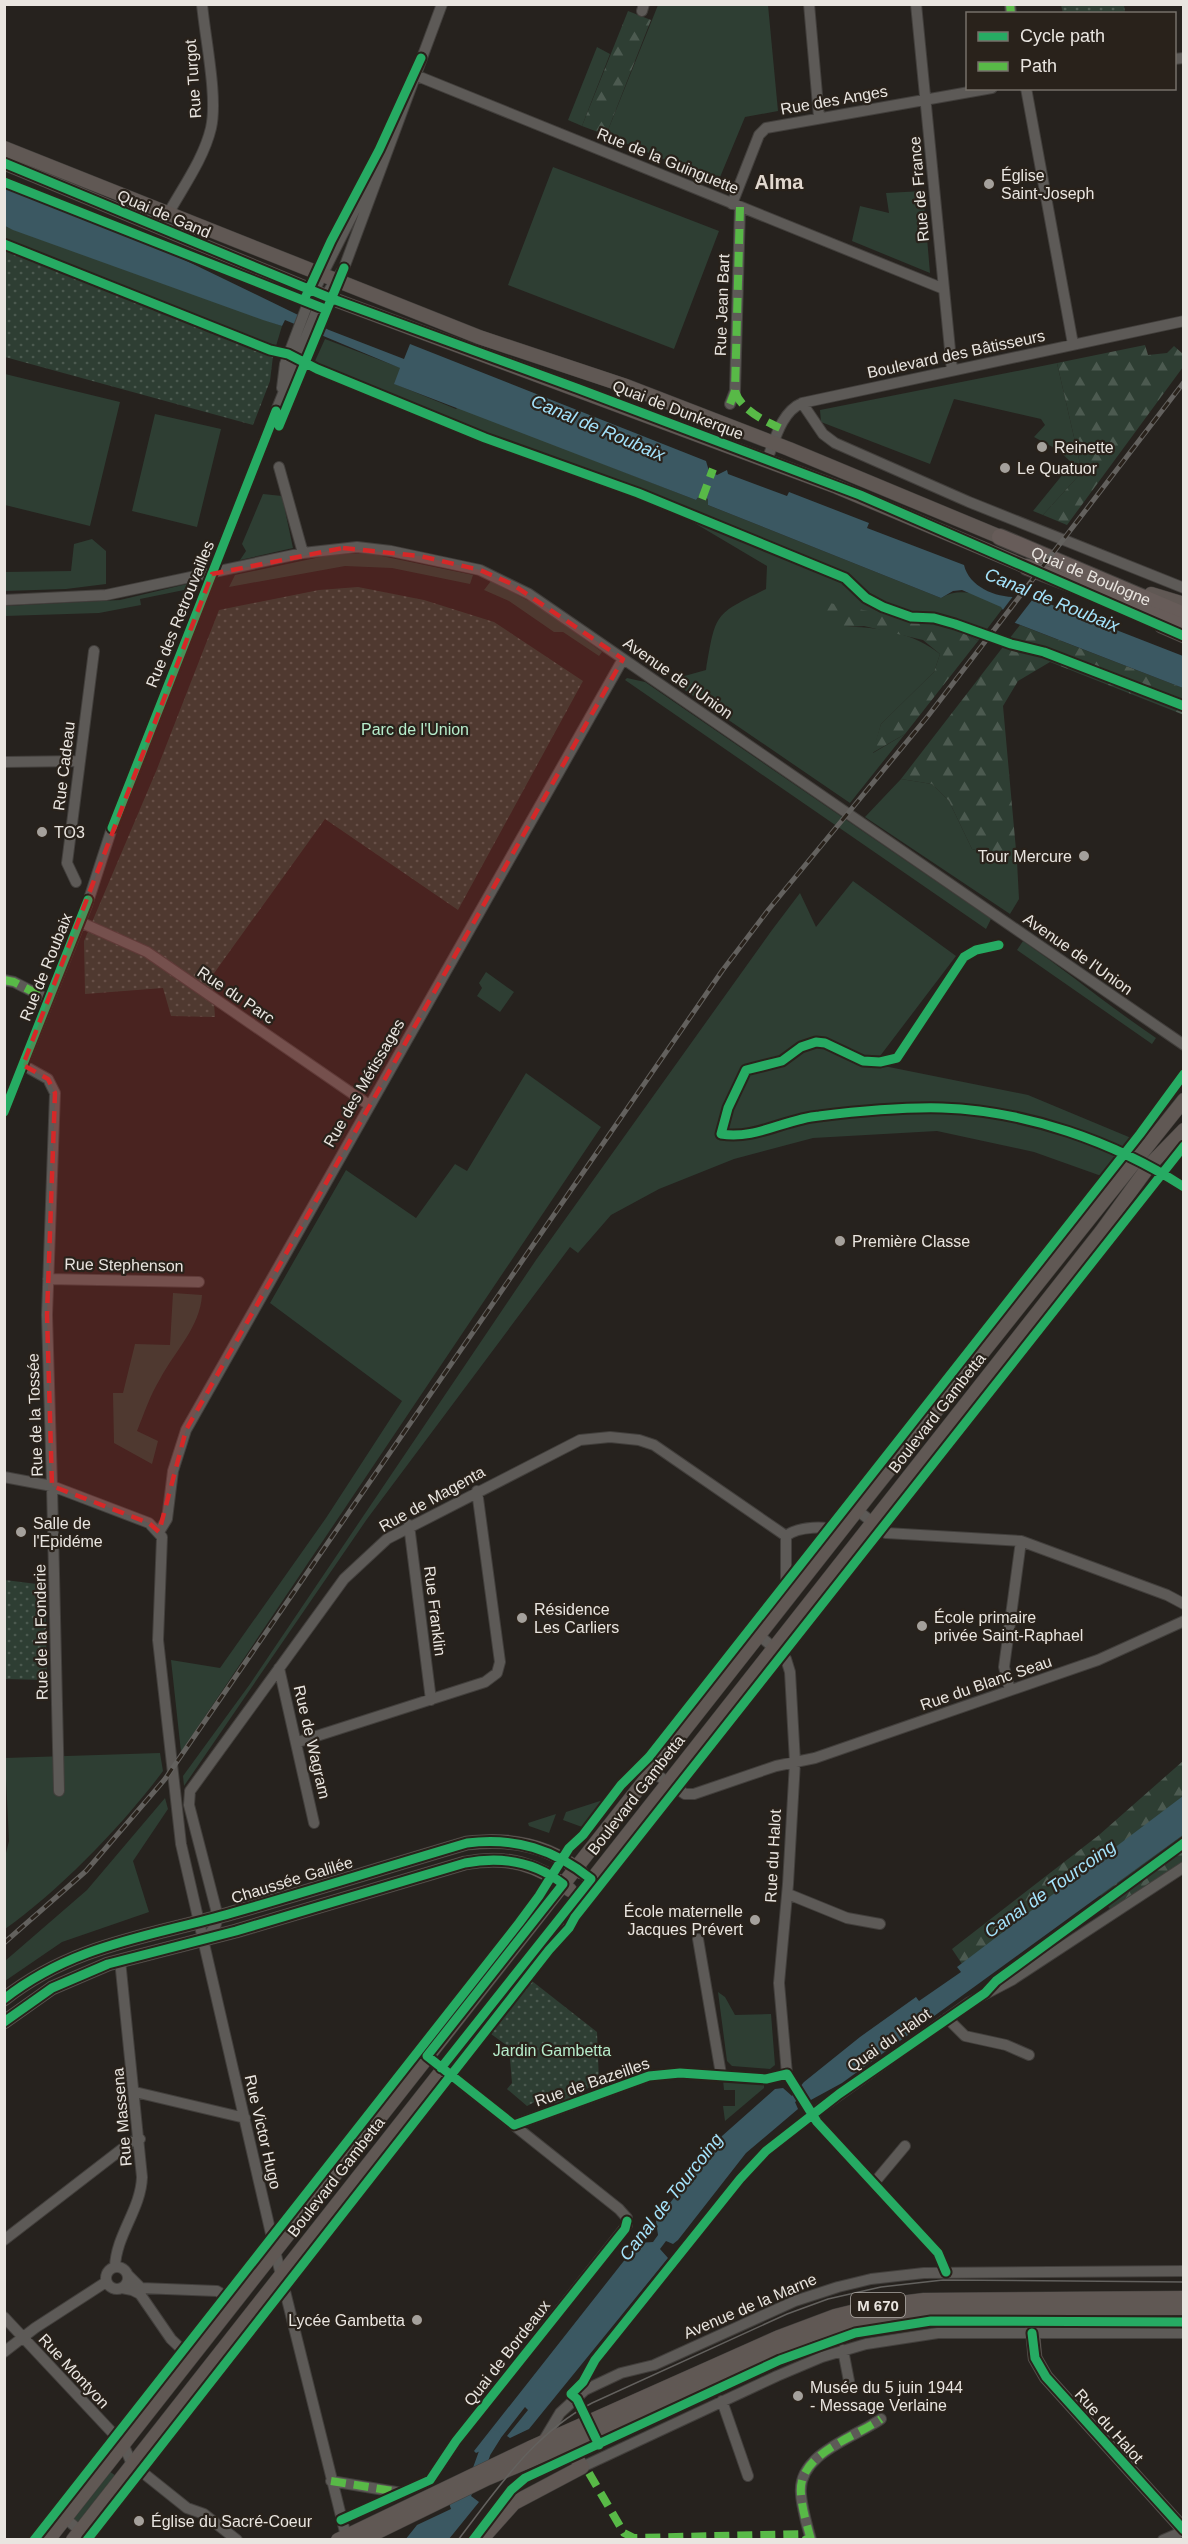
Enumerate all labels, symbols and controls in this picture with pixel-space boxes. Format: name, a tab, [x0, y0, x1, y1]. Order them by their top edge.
legend	[966, 12, 1176, 90]
text: Cycle path	[1020, 26, 1105, 46]
street label: Rue Turgot	[182, 38, 204, 119]
text: Path	[1020, 56, 1057, 76]
street label: Rue des Anges	[779, 82, 889, 118]
street label: Rue de la Guinguette	[595, 125, 741, 197]
street label: Rue de France	[906, 135, 932, 242]
place label: Église Saint-Joseph	[1001, 166, 1094, 202]
district label: Alma	[755, 171, 804, 193]
marker: Église Saint-Joseph	[982, 177, 996, 191]
street label: Quai de Gand	[115, 187, 213, 241]
street label: Rue Jean Bart	[712, 253, 732, 356]
street label: Boulevard des Bâtisseurs	[865, 327, 1047, 381]
street label: Quai de Dunkerque	[610, 377, 746, 443]
water label: Canal de Roubaix	[528, 391, 669, 466]
place label: Reinette	[1054, 439, 1114, 456]
marker: Reinette	[1035, 440, 1049, 454]
place label: Le Quatuor	[1017, 460, 1098, 477]
marker: Le Quatuor	[998, 461, 1012, 475]
street label: Rue des Retrouvailles	[143, 538, 217, 690]
street label: Quai de Boulogne	[1029, 543, 1154, 609]
water label: Canal de Roubaix	[982, 564, 1123, 636]
street label: Avenue de l'Union	[620, 634, 736, 722]
street label: Rue Cadeau	[50, 720, 78, 812]
park label: Parc de l'Union	[361, 721, 469, 738]
place label: TO3	[54, 824, 85, 841]
marker: TO3	[35, 825, 49, 839]
place label: Tour Mercure	[978, 848, 1072, 865]
marker: Tour Mercure	[1077, 849, 1091, 863]
street label: Avenue de l'Union	[1020, 910, 1136, 998]
street label: Rue de Roubaix	[17, 911, 75, 1023]
street label: Rue du Parc	[194, 963, 278, 1027]
street label: Rue des Métissages	[320, 1016, 408, 1150]
place label: Première Classe	[852, 1233, 970, 1250]
marker: Première Classe	[833, 1234, 847, 1248]
street label: Rue Stephenson	[64, 1255, 184, 1275]
street label: Boulevard Gambetta	[885, 1350, 989, 1476]
street label: Rue de la Tossée	[24, 1353, 46, 1477]
street label: Rue de Magenta	[376, 1463, 488, 1535]
place label: Salle de l'Epidéme	[33, 1515, 103, 1550]
marker: Salle de l'Epidéme	[14, 1525, 28, 1539]
street label: Rue de la Fonderie	[31, 1564, 51, 1700]
street label: Rue Franklin	[421, 1565, 449, 1657]
place label: Résidence Les Carliers	[534, 1601, 619, 1636]
place label: École primaire privée Saint-Raphael	[934, 1608, 1083, 1644]
marker: Résidence Les Carliers	[515, 1611, 529, 1625]
marker: École primaire privée Saint-Raphael	[915, 1619, 929, 1633]
street label: Rue du Blanc Seau	[918, 1653, 1054, 1713]
street label: Rue de Wagram	[291, 1684, 333, 1800]
street label: Boulevard Gambetta	[584, 1732, 688, 1858]
street label: Rue du Halot	[762, 1808, 784, 1903]
water label: Canal de Tourcoing	[981, 1836, 1119, 1942]
street label: Chaussée Galilée	[229, 1853, 355, 1907]
place label: École maternelle Jacques Prévert	[624, 1902, 744, 1938]
marker: École maternelle Jacques Prévert	[748, 1913, 762, 1927]
street label: Quai du Halot	[844, 2005, 934, 2075]
park label: Jardin Gambetta	[493, 2042, 611, 2059]
street label: Rue de Bazeilles	[532, 2054, 652, 2110]
street label: Rue Massena	[109, 2067, 135, 2167]
street label: Rue Victor Hugo	[242, 2073, 284, 2191]
street label: Boulevard Gambetta	[284, 2114, 388, 2240]
water label: Canal de Tourcoing	[615, 2130, 727, 2264]
street label: Avenue de la Marne	[681, 2270, 819, 2342]
road number: M 670	[851, 2293, 905, 2317]
street label: Quai de Bordeaux	[461, 2297, 553, 2409]
place label: Lycée Gambetta	[288, 2312, 405, 2329]
marker: Lycée Gambetta	[410, 2313, 424, 2327]
street label: Rue Montyon	[35, 2330, 113, 2412]
place label: Musée du 5 juin 1944 - Message Verlaine	[810, 2379, 963, 2414]
street label: Rue du Halot	[1071, 2386, 1147, 2467]
marker: Musée du 5 juin 1944 - Message Verlaine	[791, 2389, 805, 2403]
place label: Église du Sacré-Coeur	[151, 2512, 313, 2530]
marker: Église du Sacré-Coeur	[132, 2514, 146, 2528]

